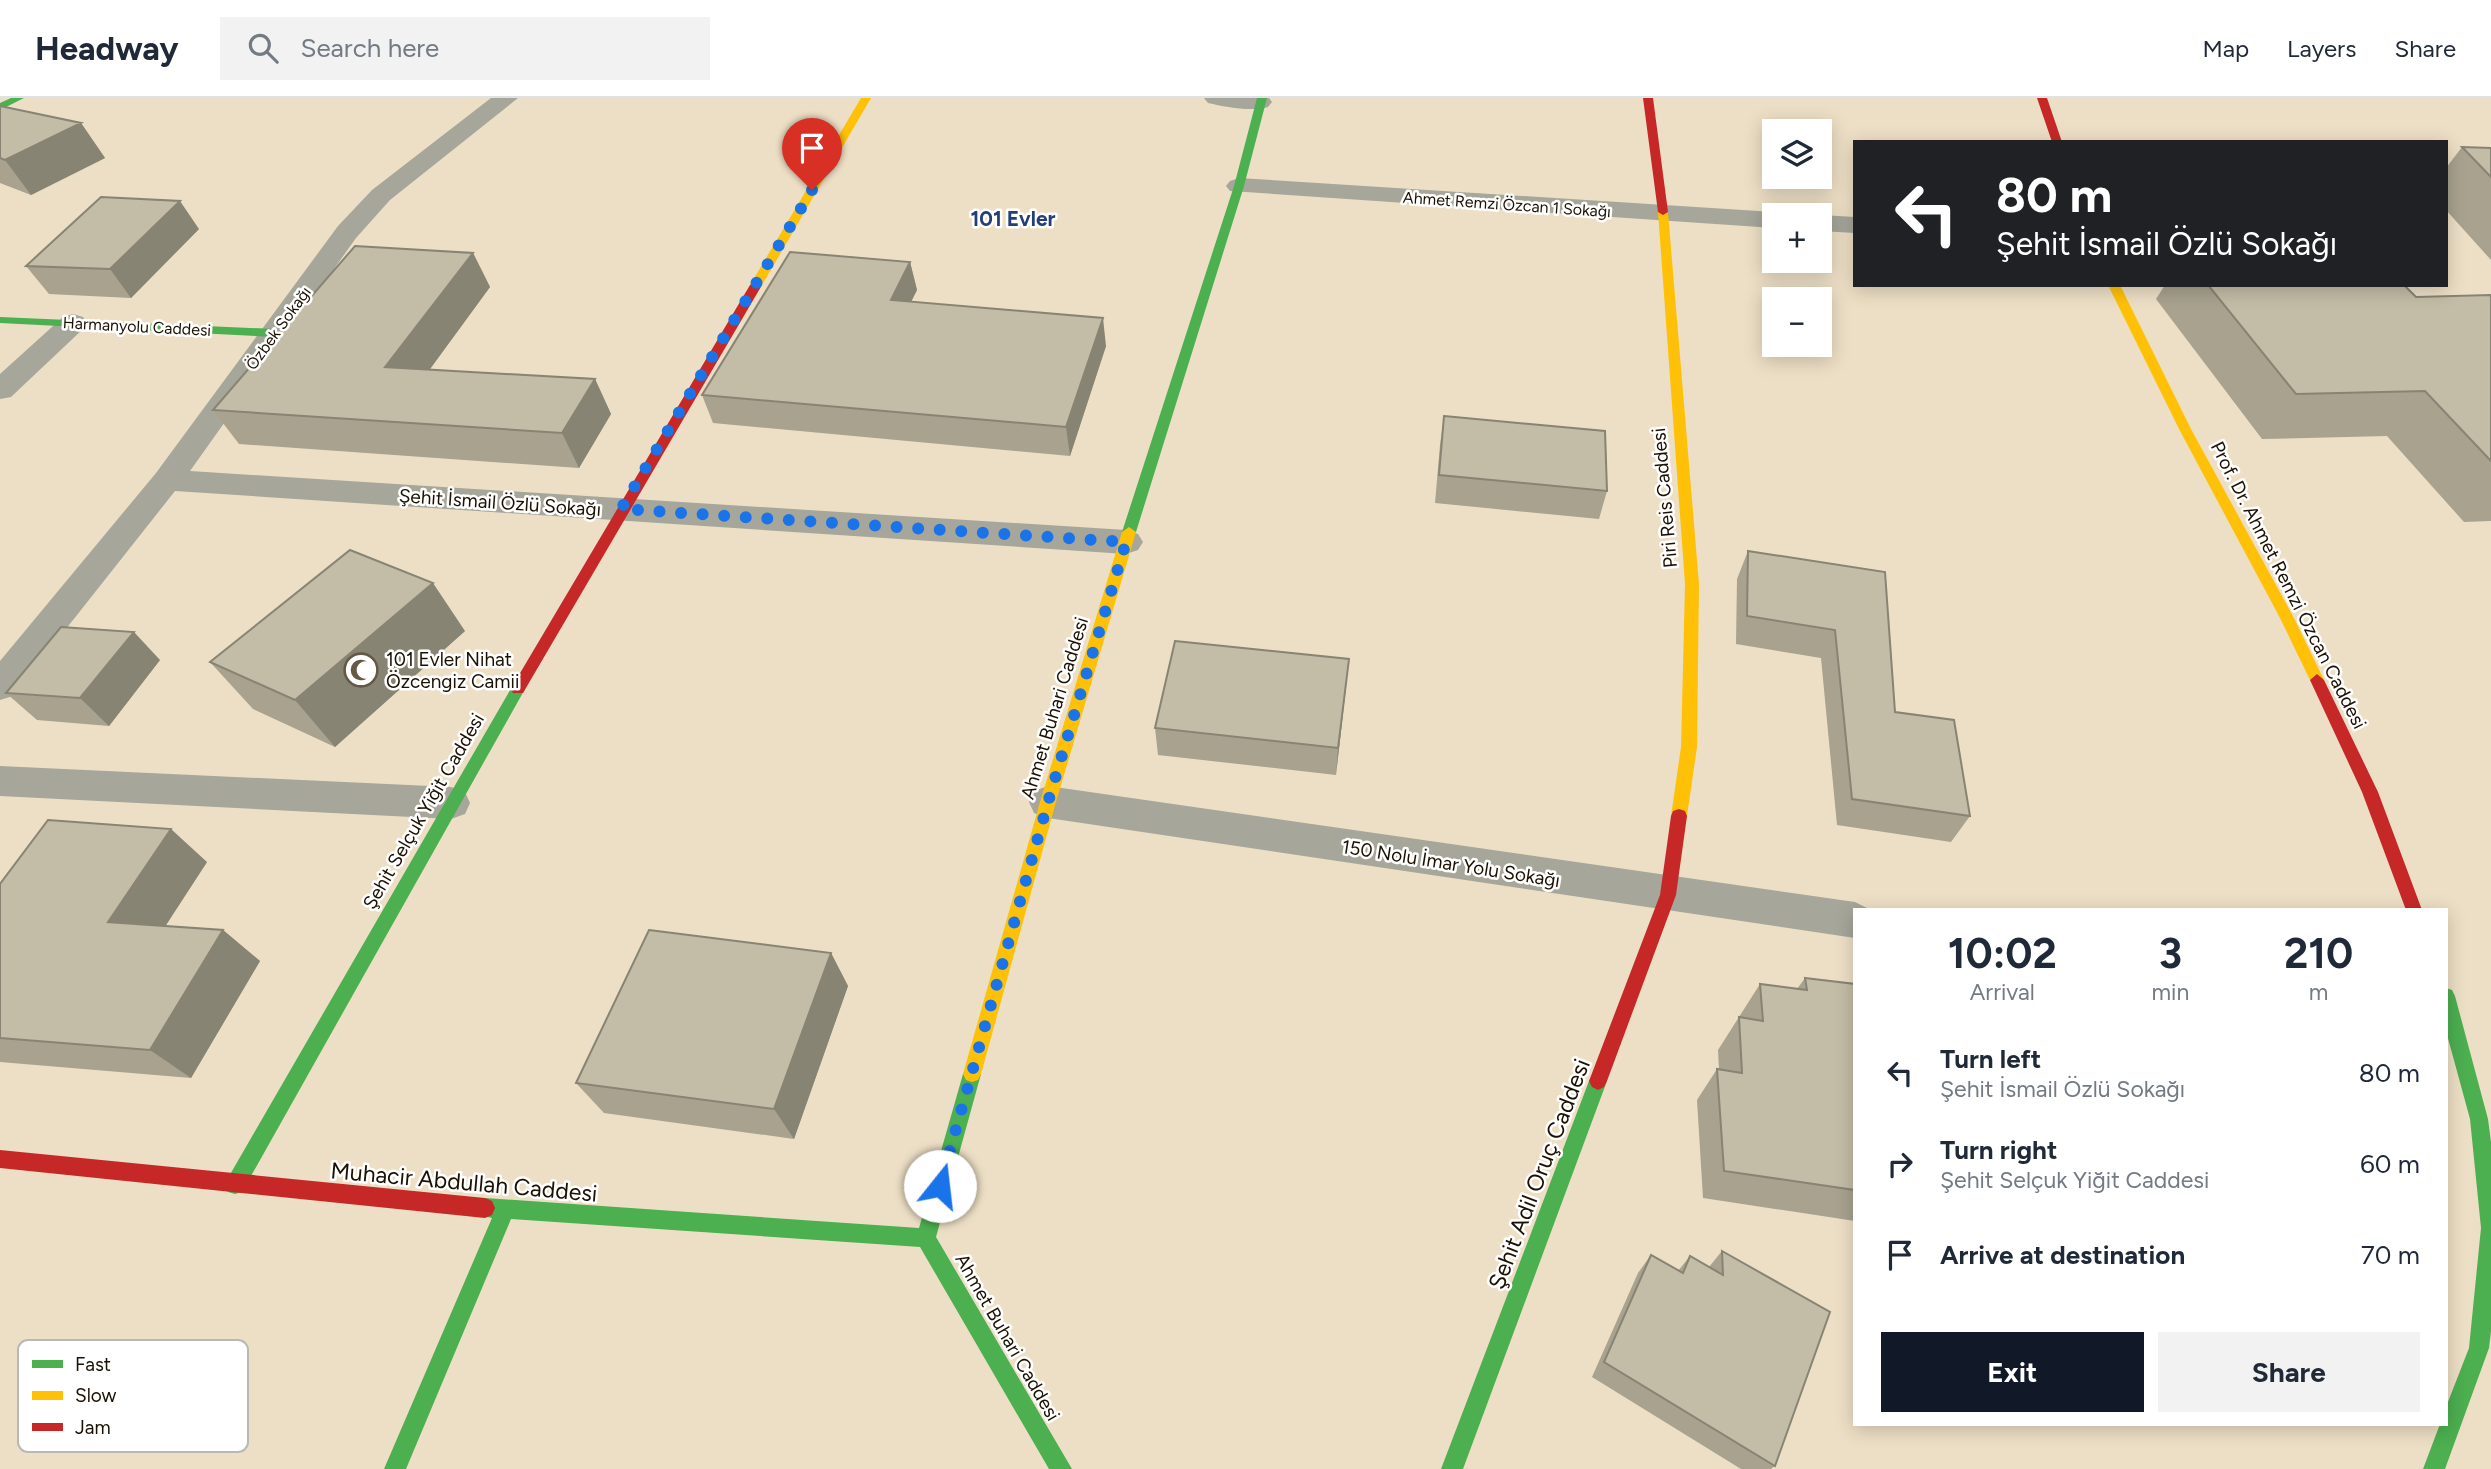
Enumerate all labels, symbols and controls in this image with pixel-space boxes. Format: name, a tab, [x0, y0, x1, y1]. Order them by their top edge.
search box	[220, 17, 710, 80]
text: Headway	[35, 29, 178, 68]
icon: search	[244, 29, 282, 67]
text: Search here	[300, 32, 439, 64]
text: Map	[2202, 34, 2249, 63]
text: Layers	[2287, 34, 2356, 63]
text: Share	[2394, 34, 2456, 63]
pin	[782, 118, 842, 190]
map controls	[1762, 119, 1832, 357]
button: layers	[1762, 119, 1832, 189]
icon: arrive	[793, 129, 831, 167]
text: 80 m	[1996, 165, 2112, 224]
icon: left	[1881, 168, 1972, 259]
street label: Ahmet Remzi Özcan 1 Sokağı	[1402, 188, 1612, 221]
button: +	[1762, 203, 1832, 273]
district label: 101 Evler	[970, 206, 1056, 231]
text: Şehit İsmail Özlü Sokağı	[1996, 225, 2337, 263]
street label: Özbek Sokağı	[242, 283, 315, 374]
button: −	[1762, 287, 1832, 357]
street label: Harmanyolu Caddesi	[62, 313, 212, 340]
street label: Piri Reis Caddesi	[1647, 427, 1682, 569]
street label: Prof. Dr. Ahmet Remzi Özcan Caddesi	[2206, 438, 2371, 733]
street label: Şehit İsmail Özlü Sokağı	[398, 484, 602, 521]
street label: Ahmet Buhari Caddesi	[1016, 614, 1093, 802]
place label: 101 Evler Nihat Özcengiz Camii	[386, 648, 519, 693]
mosque icon: 101 Evler Nihat Özcengiz Camii	[342, 651, 380, 689]
street label: Şehit Selçuk Yiğit Caddesi	[358, 709, 489, 913]
street label: 150 Nolu İmar Yolu Sokağı	[1340, 835, 1562, 892]
text: 10:02	[1948, 928, 2057, 979]
text: 3	[2159, 928, 2182, 979]
text: 210	[2284, 928, 2353, 979]
text: Arrival	[1970, 978, 2035, 1006]
text: min	[2152, 978, 2189, 1006]
text: m	[2309, 978, 2328, 1006]
text: Turn left	[1940, 1043, 2041, 1075]
icon: left	[1881, 1054, 1919, 1092]
street label: Şehit Adil Oruç Caddesi	[1482, 1055, 1596, 1293]
text: 80 m	[2359, 1057, 2420, 1089]
text: Şehit İsmail Özlü Sokağı	[1940, 1075, 2185, 1103]
text: Turn right	[1940, 1134, 2057, 1166]
icon: right	[1881, 1145, 1919, 1183]
text: 60 m	[2360, 1148, 2420, 1180]
position arrow	[903, 1149, 977, 1223]
street label: Muhacir Abdullah Caddesi	[329, 1156, 599, 1208]
text: Şehit Selçuk Yiğit Caddesi	[1940, 1166, 2209, 1194]
icon: arrive	[1881, 1236, 1919, 1274]
text: Arrive at destination	[1940, 1239, 2185, 1271]
text: 70 m	[2361, 1239, 2420, 1271]
street label: Ahmet Buhari Caddesi	[950, 1250, 1065, 1425]
button: Exit	[1881, 1332, 2144, 1412]
button: Share	[2158, 1332, 2420, 1412]
legend	[18, 1340, 248, 1452]
text: Fast	[75, 1353, 111, 1376]
text: Slow	[75, 1384, 117, 1407]
text: Jam	[75, 1416, 111, 1439]

